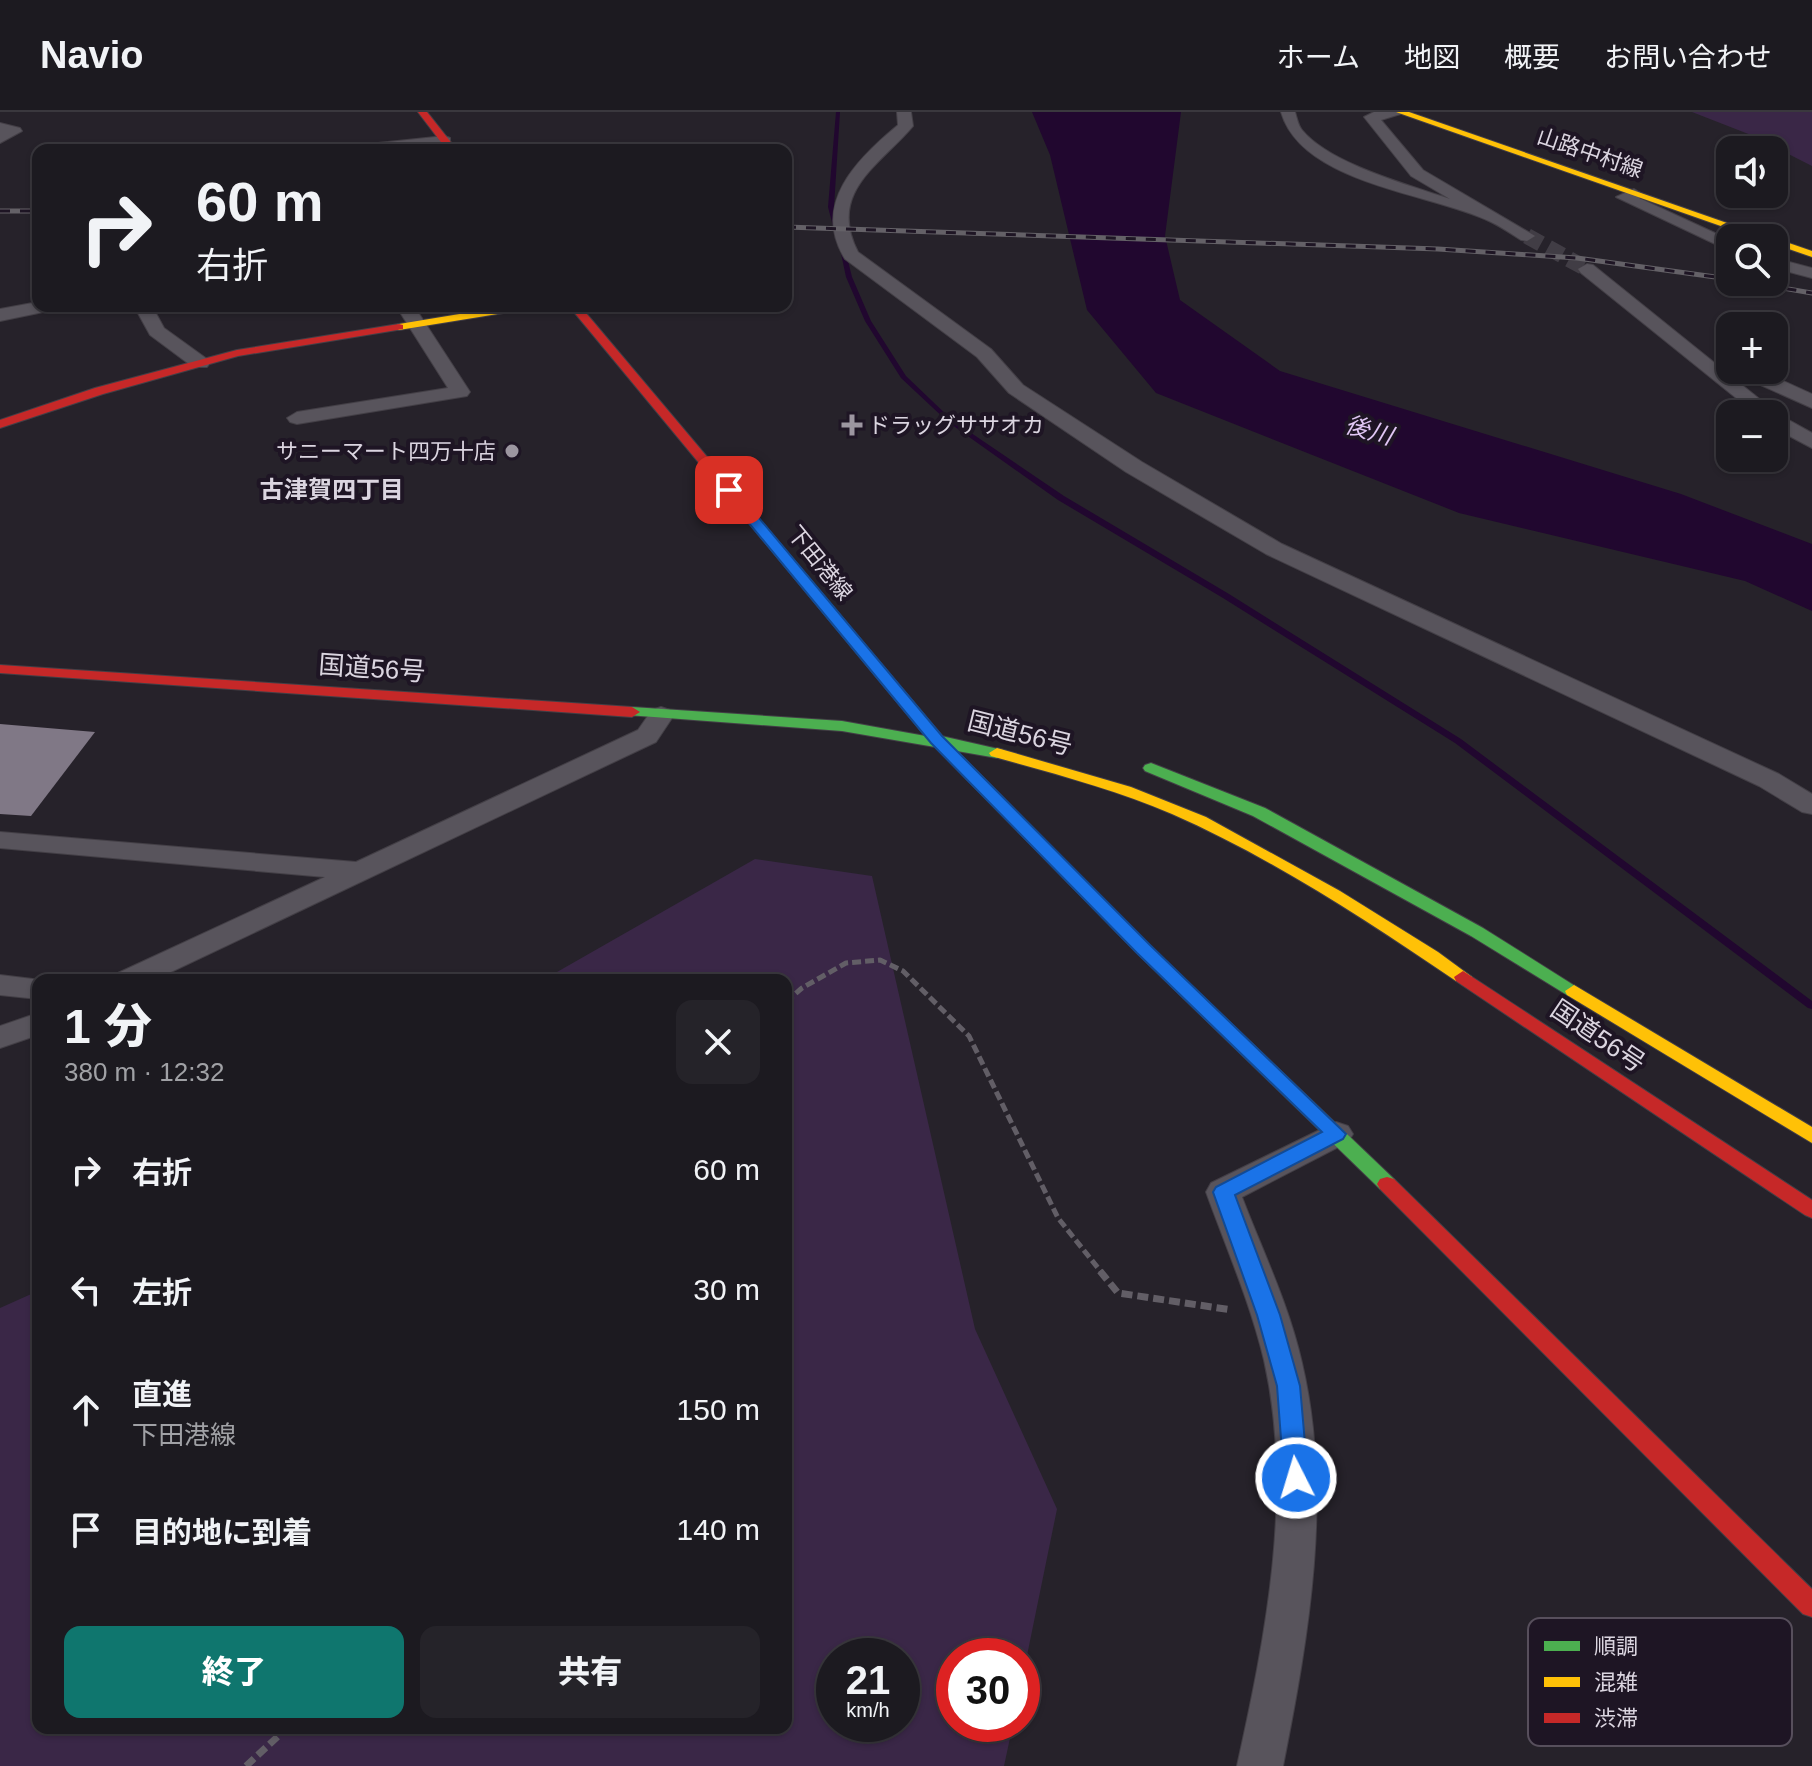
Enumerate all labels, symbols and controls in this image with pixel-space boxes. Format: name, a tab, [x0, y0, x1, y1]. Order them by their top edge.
text: Navio	[40, 34, 143, 76]
text: ホーム	[1277, 42, 1360, 73]
text: 地図	[1404, 42, 1460, 73]
text: 概要	[1504, 42, 1560, 73]
text: お問い合わせ	[1604, 42, 1772, 73]
street label: 山路中村線	[1534, 123, 1646, 183]
map controls	[1716, 136, 1788, 472]
button: sound	[1716, 136, 1788, 208]
text: 60 m	[196, 170, 324, 233]
icon: right	[64, 176, 168, 280]
button: search	[1716, 224, 1788, 296]
text: 右折	[196, 245, 268, 286]
button: +	[1716, 312, 1788, 384]
button: −	[1716, 400, 1788, 472]
water label: 後川	[1342, 410, 1399, 450]
place label: ドラッグササオカ	[868, 413, 1044, 438]
marker: ドラッグササオカ	[843, 416, 861, 434]
place label: サニーマート四万十店	[276, 439, 496, 464]
marker: サニーマート四万十店	[503, 442, 521, 460]
pin	[695, 456, 763, 524]
icon: arrive	[707, 468, 751, 512]
district label: 古津賀四丁目	[260, 476, 404, 503]
street label: 下田港線	[783, 521, 857, 605]
street label: 国道56号	[318, 649, 426, 687]
street label: 国道56号	[964, 706, 1076, 760]
street label: 国道56号	[1545, 994, 1651, 1078]
text: 1 分	[64, 1000, 152, 1053]
button: close	[676, 1000, 760, 1084]
text: 380 m · 12:32	[64, 1057, 224, 1087]
icon: right	[64, 1148, 108, 1192]
text: 60 m	[693, 1153, 760, 1186]
text: 右折	[132, 1156, 192, 1189]
icon: left	[64, 1268, 108, 1312]
text: 30 m	[693, 1273, 760, 1306]
text: 左折	[132, 1276, 192, 1309]
text: 直進	[132, 1378, 192, 1411]
icon: ahead	[64, 1388, 108, 1432]
text: 150 m	[677, 1393, 760, 1426]
text: 下田港線	[132, 1420, 236, 1450]
position arrow	[1254, 1436, 1338, 1520]
icon: arrive	[64, 1508, 108, 1552]
text: 140 m	[677, 1513, 760, 1546]
text: 目的地に到着	[132, 1516, 312, 1549]
legend	[1528, 1618, 1792, 1746]
button: 終了	[64, 1626, 404, 1718]
button: 共有	[420, 1626, 760, 1718]
text: 順調	[1594, 1634, 1638, 1659]
speed limit sign: 30	[936, 1638, 1040, 1742]
text: 21	[846, 1658, 890, 1702]
text: 混雑	[1594, 1670, 1638, 1695]
text: km/h	[846, 1699, 890, 1721]
text: 渋滞	[1594, 1706, 1638, 1731]

